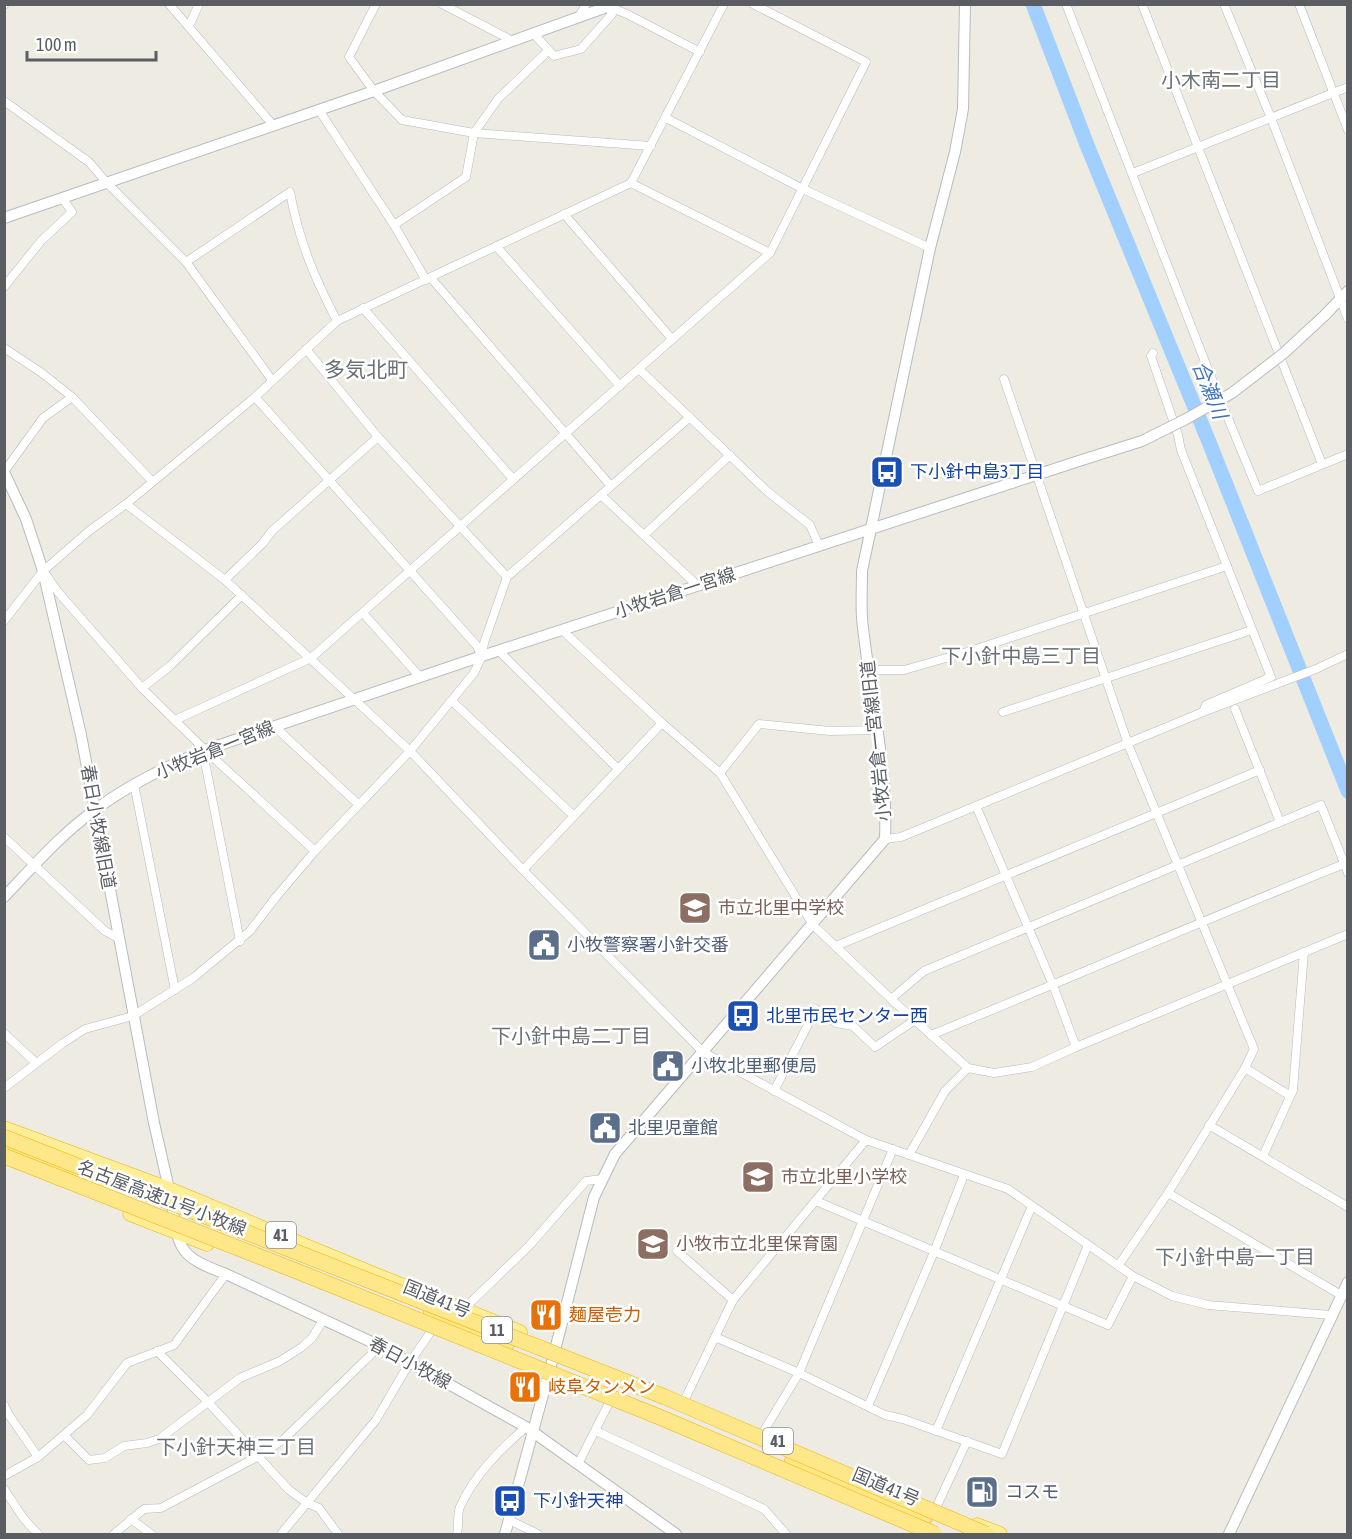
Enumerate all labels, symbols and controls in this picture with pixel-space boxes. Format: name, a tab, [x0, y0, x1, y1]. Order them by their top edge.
scale bar	[27, 24, 156, 62]
text: 100 m	[36, 34, 77, 55]
district label: 小木南二丁目	[1161, 68, 1281, 91]
district label: 多気北町	[324, 357, 408, 381]
water label: 合瀬川	[1189, 358, 1233, 424]
bus stop icon: 下小針中島3丁目	[869, 454, 905, 490]
place label: 下小針中島3丁目	[910, 461, 1044, 482]
street label: 小牧岩倉一宮線	[612, 563, 738, 622]
district label: 下小針中島三丁目	[941, 644, 1101, 667]
street label: 小牧岩倉一宮線旧道	[857, 659, 894, 823]
street label: 小牧岩倉一宮線	[152, 716, 277, 783]
street label: 春日小牧線旧道	[77, 763, 120, 891]
school or university icon: 市立北里中学校	[677, 890, 713, 926]
place label: 市立北里中学校	[718, 897, 844, 918]
public building icon: 小牧警察署小針交番	[526, 927, 562, 963]
place label: 小牧警察署小針交番	[567, 934, 729, 955]
bus stop icon: 北里市民センター西	[725, 998, 761, 1034]
place label: 北里市民センター西	[766, 1005, 928, 1026]
district label: 下小針中島二丁目	[491, 1024, 651, 1047]
public building icon: 小牧北里郵便局	[650, 1048, 686, 1084]
place label: 小牧北里郵便局	[691, 1055, 817, 1076]
public building icon: 北里児童館	[587, 1110, 623, 1146]
place label: 北里児童館	[628, 1117, 718, 1138]
street label: 名古屋高速11号小牧線	[75, 1156, 249, 1239]
school or university icon: 市立北里小学校	[740, 1159, 776, 1195]
place label: 市立北里小学校	[781, 1166, 907, 1187]
road number: 41	[266, 1222, 296, 1248]
school or university icon: 小牧市立北里保育園	[635, 1226, 671, 1262]
place label: 小牧市立北里保育園	[676, 1233, 838, 1254]
district label: 下小針中島一丁目	[1155, 1245, 1315, 1268]
street label: 国道41号	[400, 1276, 474, 1322]
restaurant icon: 麺屋壱力	[528, 1297, 564, 1333]
place label: 麺屋壱力	[569, 1304, 641, 1325]
road number: 11	[482, 1317, 512, 1343]
street label: 春日小牧線	[366, 1332, 455, 1393]
restaurant icon: 岐阜タンメン	[507, 1369, 543, 1405]
place label: 岐阜タンメン	[548, 1376, 655, 1397]
road number: 41	[763, 1428, 793, 1454]
district label: 下小針天神三丁目	[156, 1435, 316, 1458]
street label: 国道41号	[849, 1463, 923, 1510]
fuel station icon: コスモ	[964, 1474, 1000, 1510]
place label: コスモ	[1005, 1481, 1059, 1502]
bus stop icon: 下小針天神	[492, 1483, 528, 1519]
place label: 下小針天神	[533, 1490, 623, 1511]

